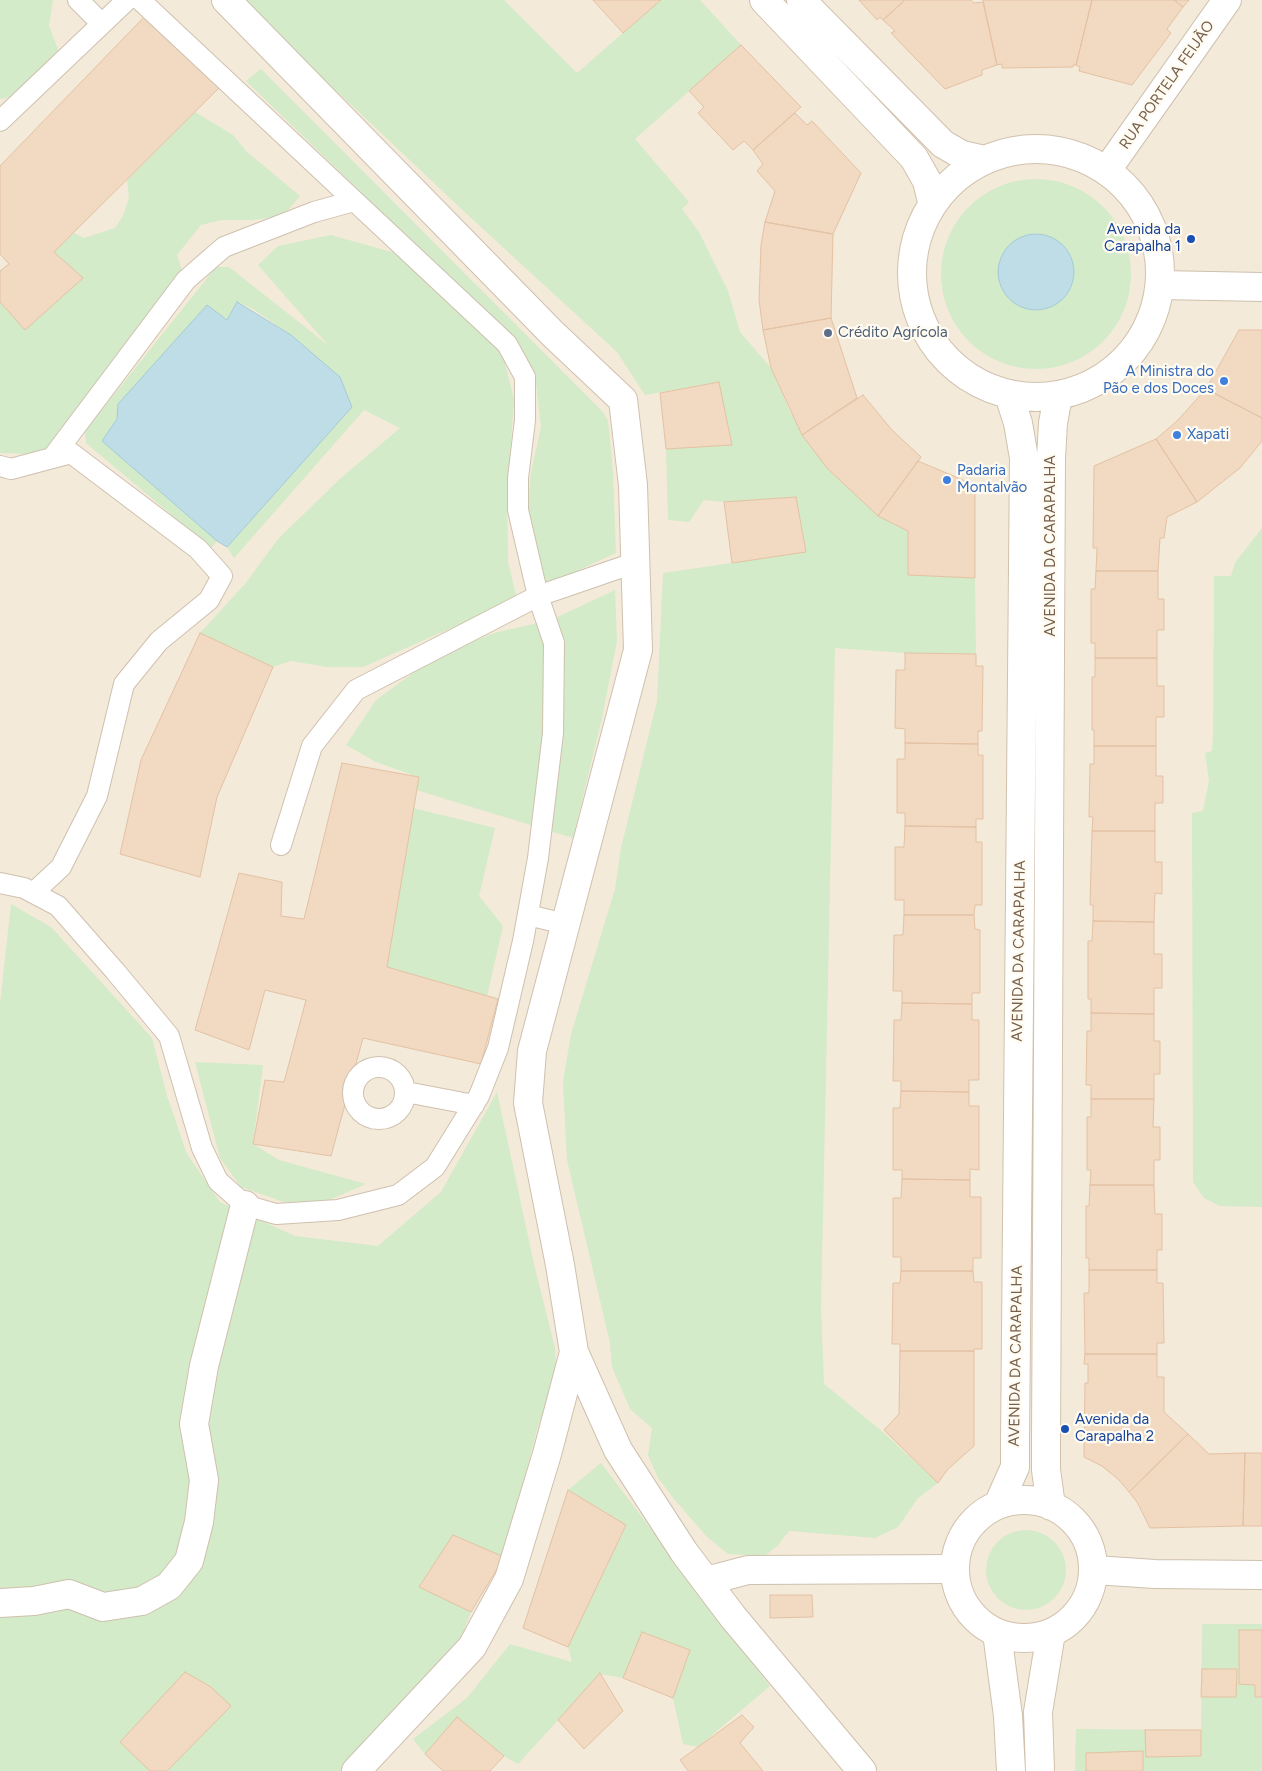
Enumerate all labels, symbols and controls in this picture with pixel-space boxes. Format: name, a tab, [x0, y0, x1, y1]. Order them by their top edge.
street label: RUA PORTELA FEIJÃO	[1116, 17, 1218, 153]
place label: Avenida da Carapalha 1	[1104, 221, 1181, 256]
marker: Avenida da Carapalha 1	[1185, 233, 1197, 245]
place label: Crédito Agrícola	[838, 324, 948, 342]
marker: Crédito Agrícola	[822, 327, 834, 339]
place label: A Ministra do Pão e dos Doces	[1103, 363, 1214, 398]
marker: A Ministra do Pão e dos Doces	[1218, 375, 1230, 387]
place label: Xapati	[1187, 426, 1229, 444]
marker: Xapati	[1171, 429, 1183, 441]
street label: AVENIDA DA CARAPALHA	[1042, 455, 1060, 637]
place label: Padaria Montalvão	[957, 462, 1027, 497]
marker: Padaria Montalvão	[941, 474, 953, 486]
street label: AVENIDA DA CARAPALHA	[1008, 860, 1030, 1042]
street label: AVENIDA DA CARAPALHA	[1005, 1265, 1027, 1447]
place label: Avenida da Carapalha 2	[1075, 1411, 1154, 1446]
marker: Avenida da Carapalha 2	[1059, 1423, 1071, 1435]

